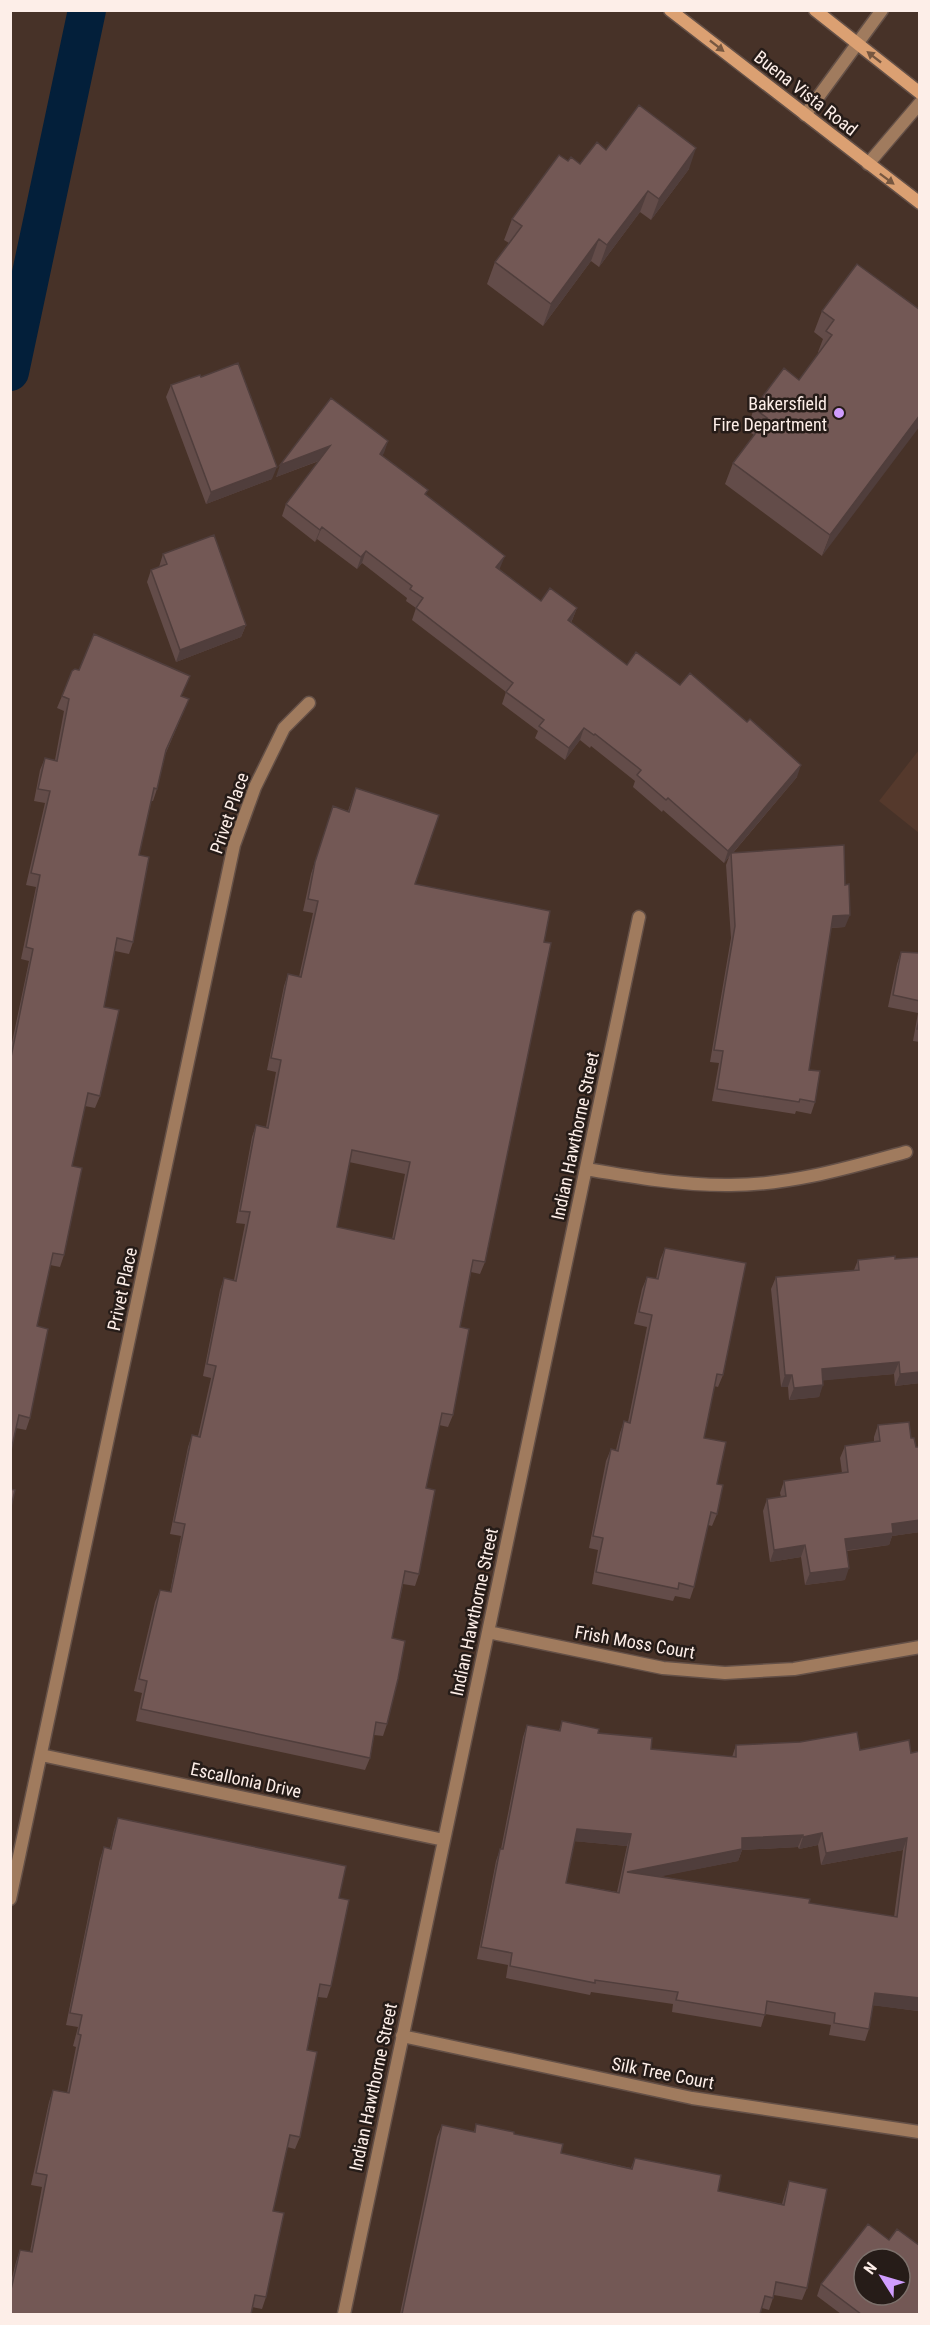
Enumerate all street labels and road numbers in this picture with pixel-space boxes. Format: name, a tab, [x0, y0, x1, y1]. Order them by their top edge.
street label: Buena Vista Road	[750, 46, 862, 140]
street label: Privet Place	[205, 770, 253, 856]
street label: Indian Hawthorne Street	[547, 1050, 603, 1222]
street label: Privet Place	[103, 1245, 141, 1333]
street label: Indian Hawthorne Street	[446, 1526, 502, 1698]
street label: Frish Moss Court	[573, 1621, 697, 1663]
street label: Escallonia Drive	[189, 1758, 303, 1802]
street label: Indian Hawthorne Street	[345, 2001, 401, 2173]
street label: Silk Tree Court	[610, 2053, 716, 2093]

